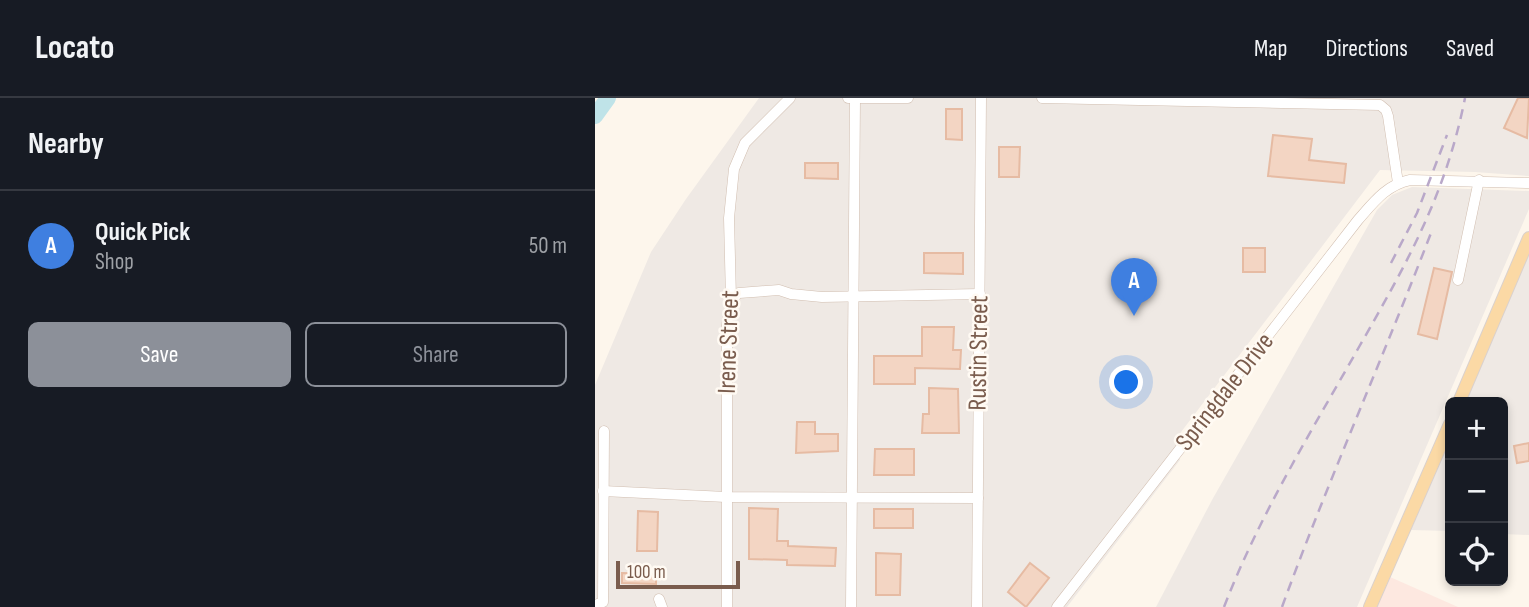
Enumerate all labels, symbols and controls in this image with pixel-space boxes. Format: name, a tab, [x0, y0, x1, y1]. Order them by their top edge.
text: Locato	[35, 28, 114, 68]
text: Map	[1254, 34, 1287, 63]
text: Directions	[1325, 34, 1408, 63]
text: Saved	[1446, 34, 1494, 63]
text: Nearby	[28, 126, 104, 162]
text: Quick Pick	[95, 217, 190, 248]
text: A	[46, 232, 56, 260]
text: 50 m	[529, 232, 567, 260]
text: Shop	[95, 248, 134, 276]
pin: A	[1111, 258, 1157, 316]
street label: Irene Street	[712, 290, 746, 394]
street label: Rustin Street	[962, 295, 996, 411]
button: Save	[28, 322, 291, 387]
button: Share	[305, 322, 567, 387]
street label: Springdale Drive	[1169, 327, 1281, 457]
your location	[1109, 365, 1143, 399]
map controls	[1445, 397, 1508, 586]
button: +	[1445, 397, 1508, 460]
button: −	[1445, 460, 1508, 523]
button: locate	[1445, 523, 1508, 586]
scale bar	[616, 558, 740, 590]
text: 100 m	[627, 561, 666, 584]

